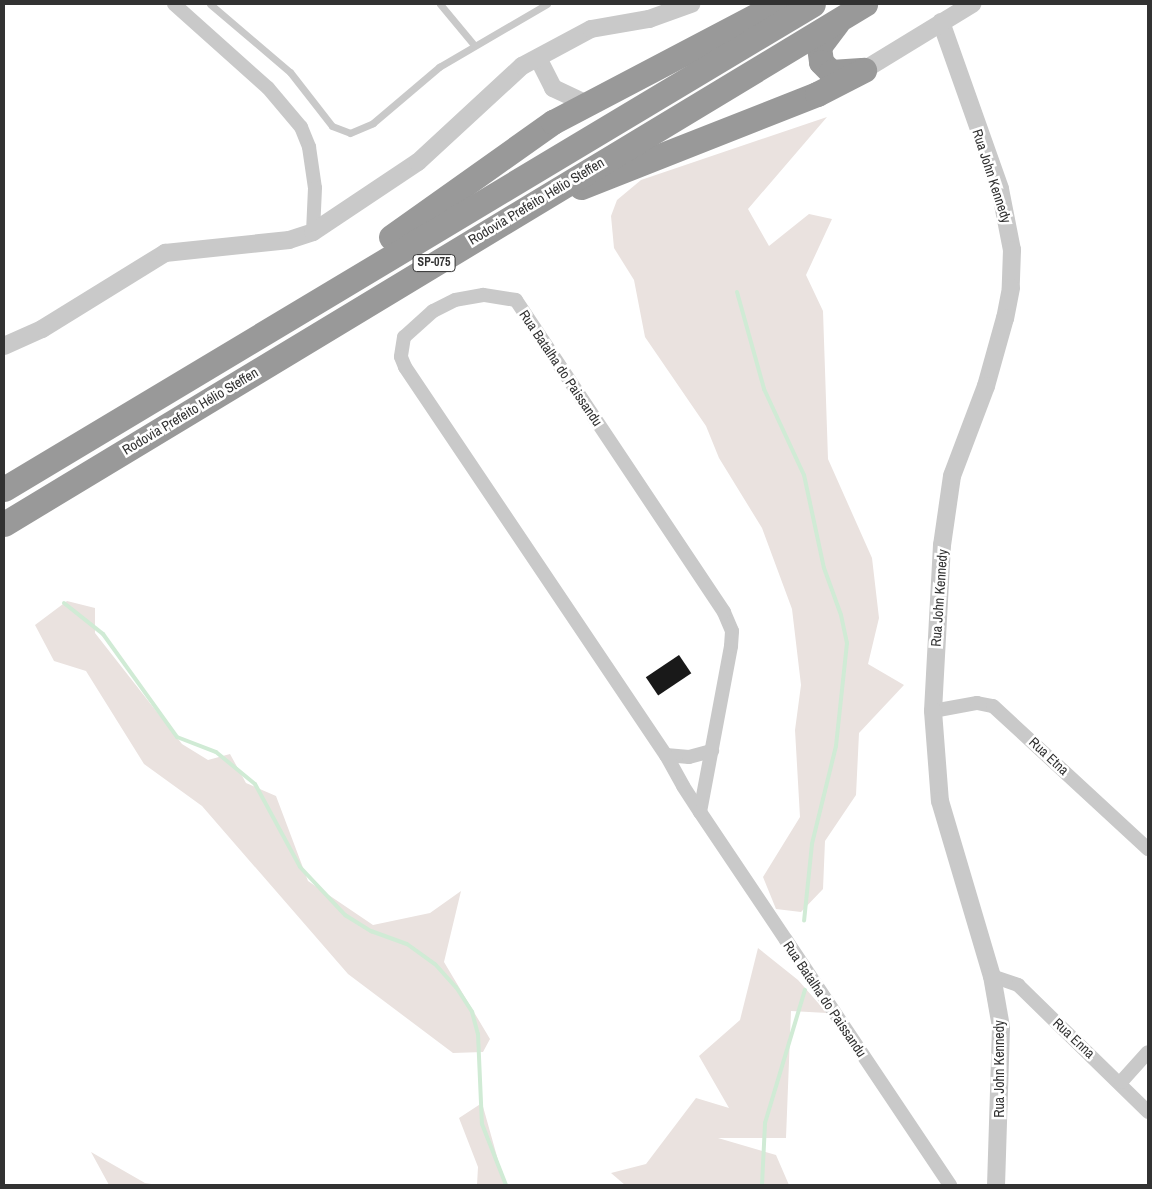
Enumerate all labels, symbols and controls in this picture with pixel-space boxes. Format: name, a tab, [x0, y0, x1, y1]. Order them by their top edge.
street label: Rua John Kennedy	[969, 127, 1015, 225]
street label: Rodovia Prefeito Hélio Steffen	[465, 154, 607, 248]
road number: SP-075	[412, 254, 456, 272]
street label: Rua Batalha do Paissandu	[516, 307, 606, 429]
street label: Rodovia Prefeito Hélio Steffen	[119, 364, 261, 458]
street label: Rua John Kennedy	[927, 549, 951, 647]
street label: Rua Etna	[1026, 734, 1072, 778]
street label: Rua Batalha do Paissandu	[780, 938, 870, 1060]
street label: Rua Enna	[1050, 1014, 1098, 1062]
street label: Rua John Kennedy	[991, 1020, 1007, 1118]

